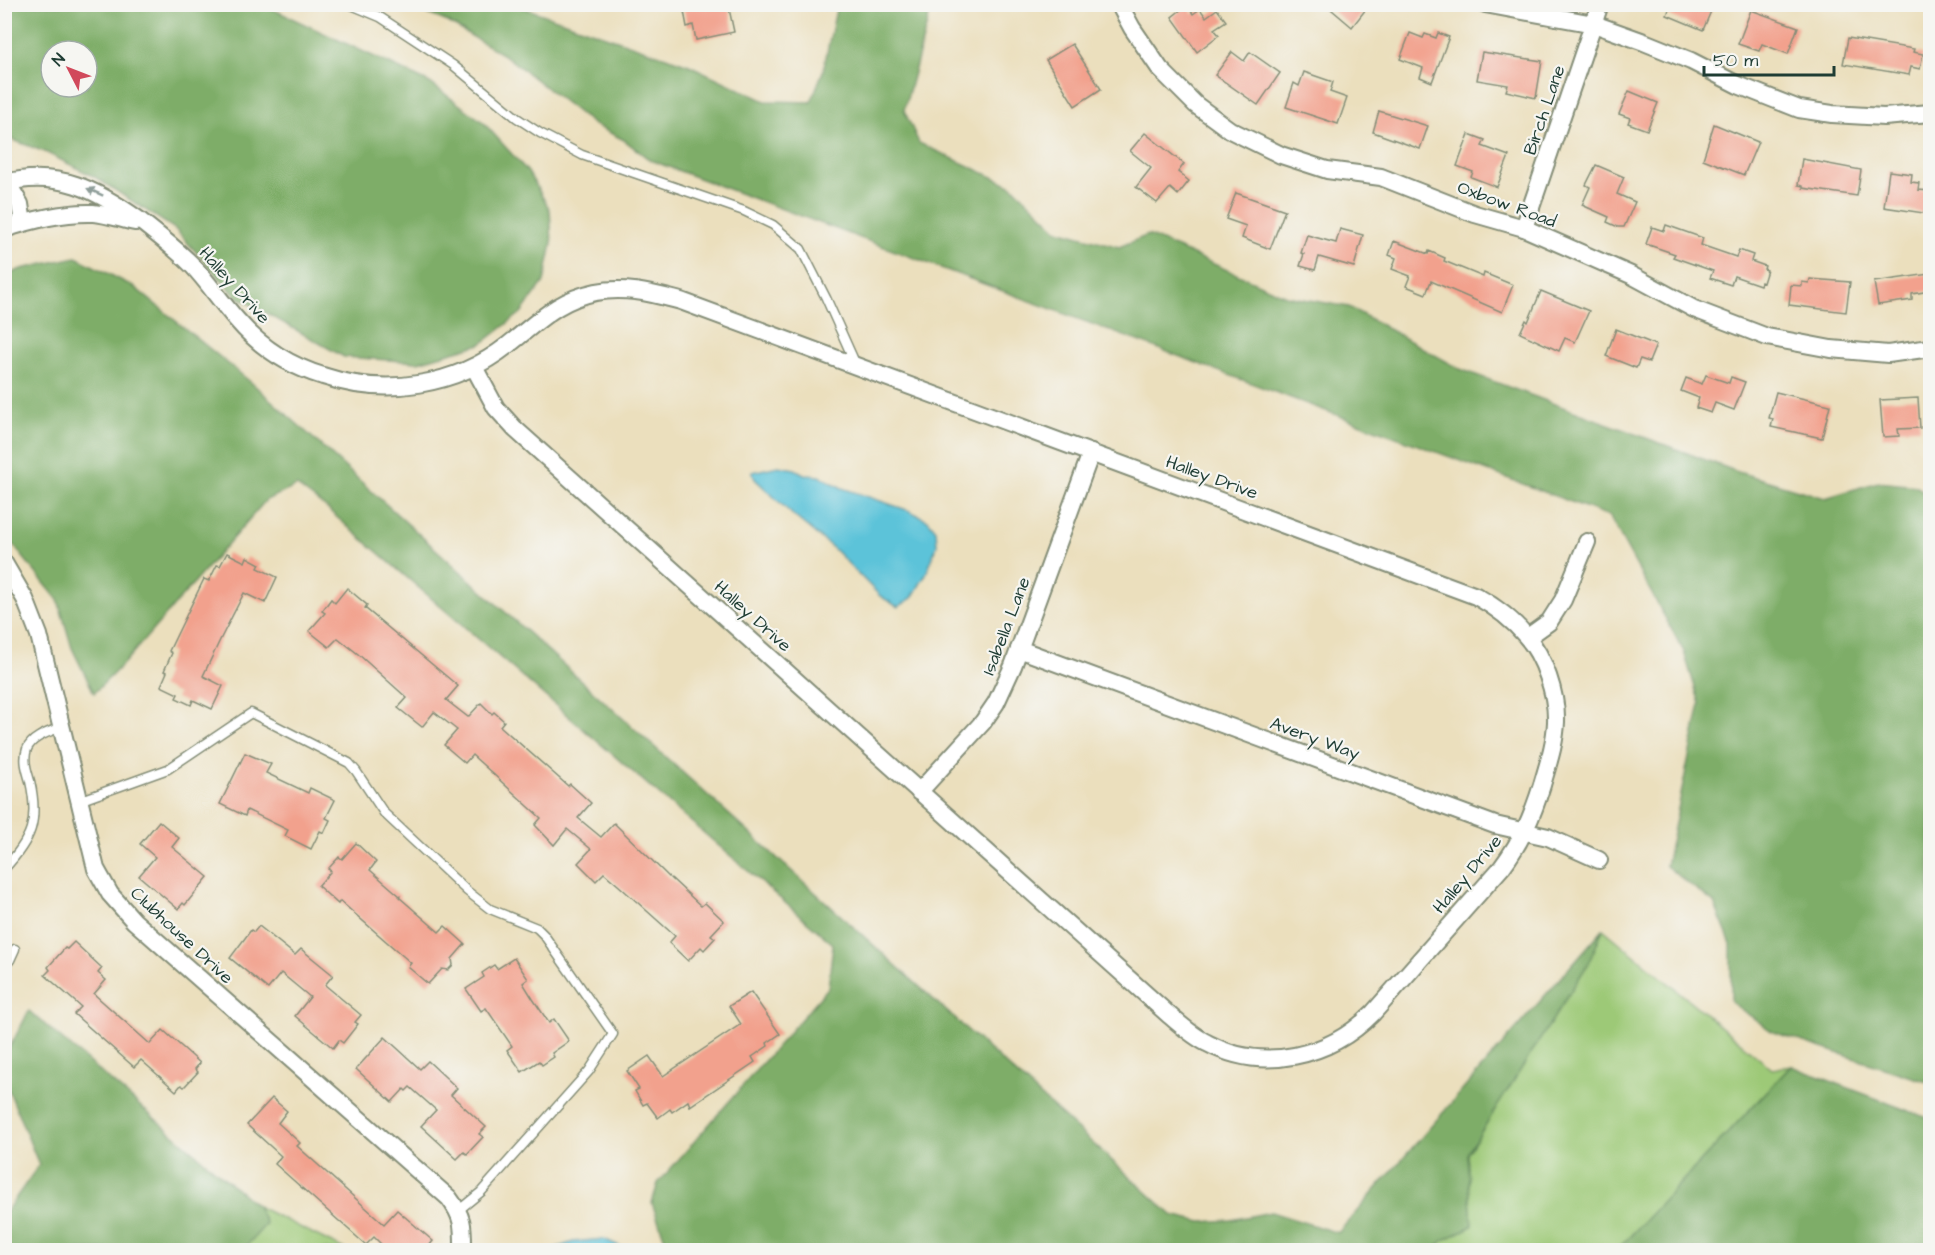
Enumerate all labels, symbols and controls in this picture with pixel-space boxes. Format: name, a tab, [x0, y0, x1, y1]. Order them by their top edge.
north arrow	[39, 39, 99, 99]
scale bar	[1704, 39, 1834, 77]
text: 50 m	[1713, 48, 1758, 73]
text: N	[47, 49, 70, 71]
street label: Birch Lane	[1517, 62, 1572, 158]
street label: Oxbow Road	[1454, 175, 1560, 234]
one-way arrow	[87, 188, 104, 197]
street label: Halley Drive	[192, 241, 276, 330]
street label: Halley Drive	[1162, 449, 1261, 507]
street label: Isabella Lane	[976, 573, 1037, 679]
street label: Halley Drive	[708, 575, 797, 659]
street label: Avery Way	[1266, 711, 1363, 767]
street label: Halley Drive	[1427, 829, 1509, 920]
street label: Clubhouse Drive	[125, 881, 239, 990]

